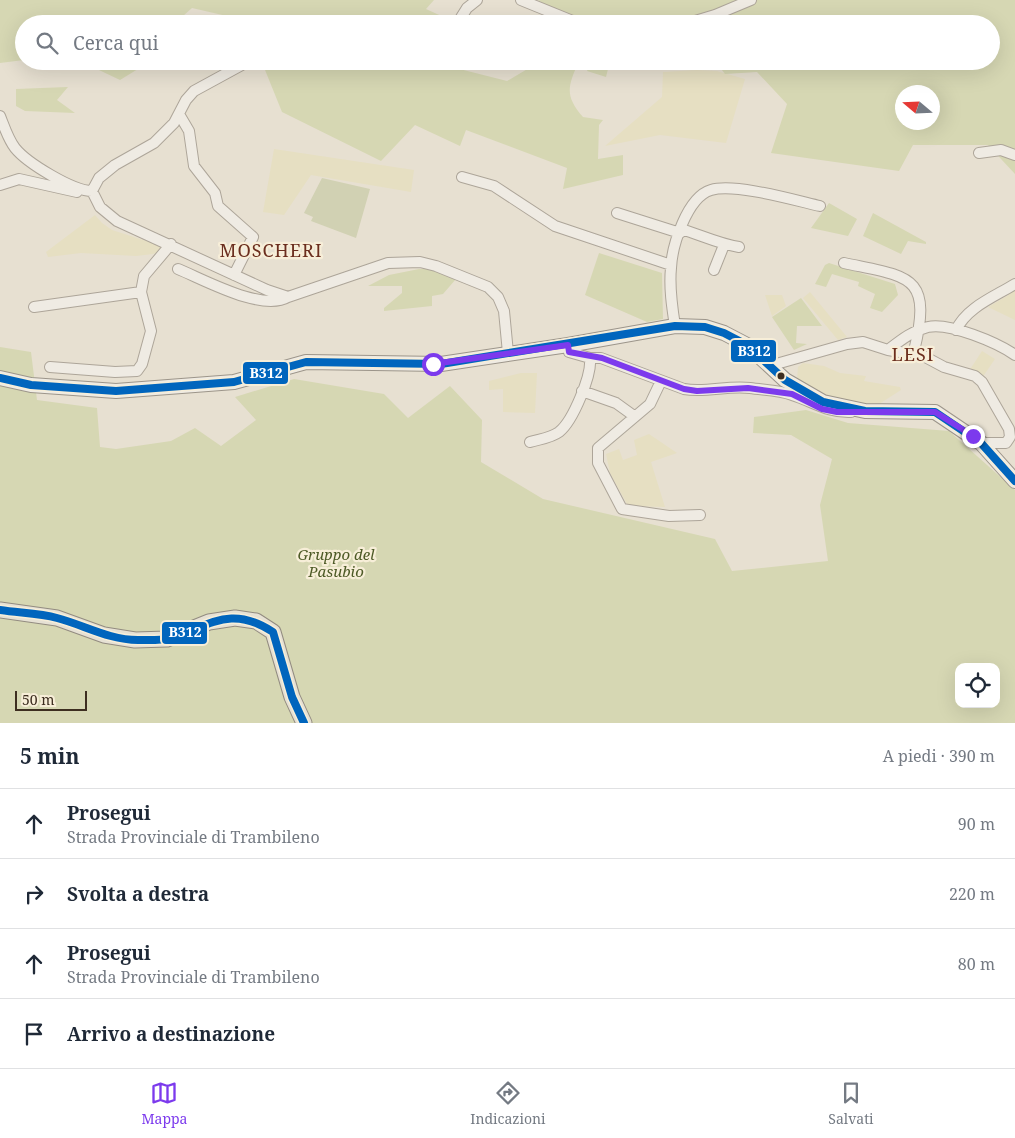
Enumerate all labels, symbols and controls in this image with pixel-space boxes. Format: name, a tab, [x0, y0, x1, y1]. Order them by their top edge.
search box	[15, 15, 1000, 70]
icon: search	[33, 29, 61, 57]
text: Cerca qui	[73, 30, 159, 56]
north arrow	[895, 85, 940, 130]
district label: MOSCHERI	[220, 238, 323, 262]
line badge: B312	[730, 339, 777, 363]
text: B312	[737, 341, 771, 360]
district label: LESI	[892, 342, 934, 366]
route start	[422, 353, 445, 376]
line badge: B312	[242, 361, 289, 385]
text: B312	[249, 363, 283, 382]
unlabelled marker	[776, 371, 786, 381]
route end	[962, 425, 985, 448]
park label: Gruppo del Pasubio	[297, 544, 375, 581]
line badge: B312	[161, 621, 208, 645]
text: B312	[168, 622, 202, 641]
map controls	[955, 663, 1000, 708]
button: locate	[955, 663, 1000, 708]
scale bar	[15, 688, 88, 711]
text: 50 m	[22, 690, 55, 709]
text: 5 min	[20, 742, 79, 770]
text: A piedi · 390 m	[883, 745, 995, 767]
text: Prosegui	[67, 800, 151, 826]
icon: ahead	[20, 810, 48, 838]
text: 90 m	[958, 813, 995, 835]
text: Strada Provinciale di Trambileno	[67, 826, 320, 848]
icon: right	[20, 880, 48, 908]
text: Svolta a destra	[67, 881, 209, 907]
text: 220 m	[949, 883, 995, 905]
text: Prosegui	[67, 940, 151, 966]
icon: ahead	[20, 950, 48, 978]
text: 80 m	[958, 953, 995, 975]
text: Strada Provinciale di Trambileno	[67, 966, 320, 988]
icon: arrive	[20, 1020, 48, 1048]
text: Arrivo a destinazione	[67, 1021, 275, 1047]
tab: Mappa	[141, 1079, 187, 1128]
tab: Indicazioni	[470, 1079, 546, 1128]
tab: Salvati	[828, 1079, 874, 1128]

